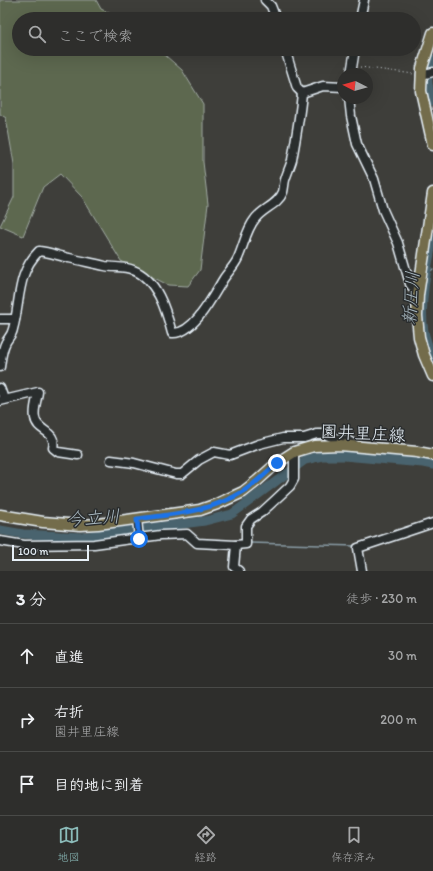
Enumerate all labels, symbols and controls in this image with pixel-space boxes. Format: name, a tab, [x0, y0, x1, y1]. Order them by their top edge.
search box	[12, 12, 421, 56]
icon: search	[26, 23, 48, 45]
text: ここで検索	[58, 27, 133, 45]
north arrow	[337, 68, 373, 104]
water label: 新圧川	[398, 270, 424, 326]
street label: 園井里庄線	[320, 421, 406, 445]
route end	[268, 454, 286, 472]
water label: 今立川	[65, 505, 121, 531]
route start	[130, 530, 148, 548]
scale bar	[12, 543, 89, 562]
text: 100 m	[18, 545, 48, 558]
text: 3 分	[16, 589, 46, 609]
text: 徒歩 · 230 m	[346, 591, 417, 606]
icon: ahead	[16, 645, 38, 667]
text: 直進	[54, 648, 84, 666]
text: 30 m	[388, 648, 417, 663]
text: 右折	[54, 703, 84, 721]
icon: right	[16, 709, 38, 731]
text: 200 m	[380, 712, 417, 727]
text: 園井里庄線	[54, 724, 119, 739]
icon: arrive	[16, 773, 38, 795]
text: 目的地に到着	[54, 776, 144, 794]
tab: 地図	[58, 824, 80, 864]
tab: 経路	[195, 824, 217, 864]
tab: 保存済み	[332, 824, 376, 864]

